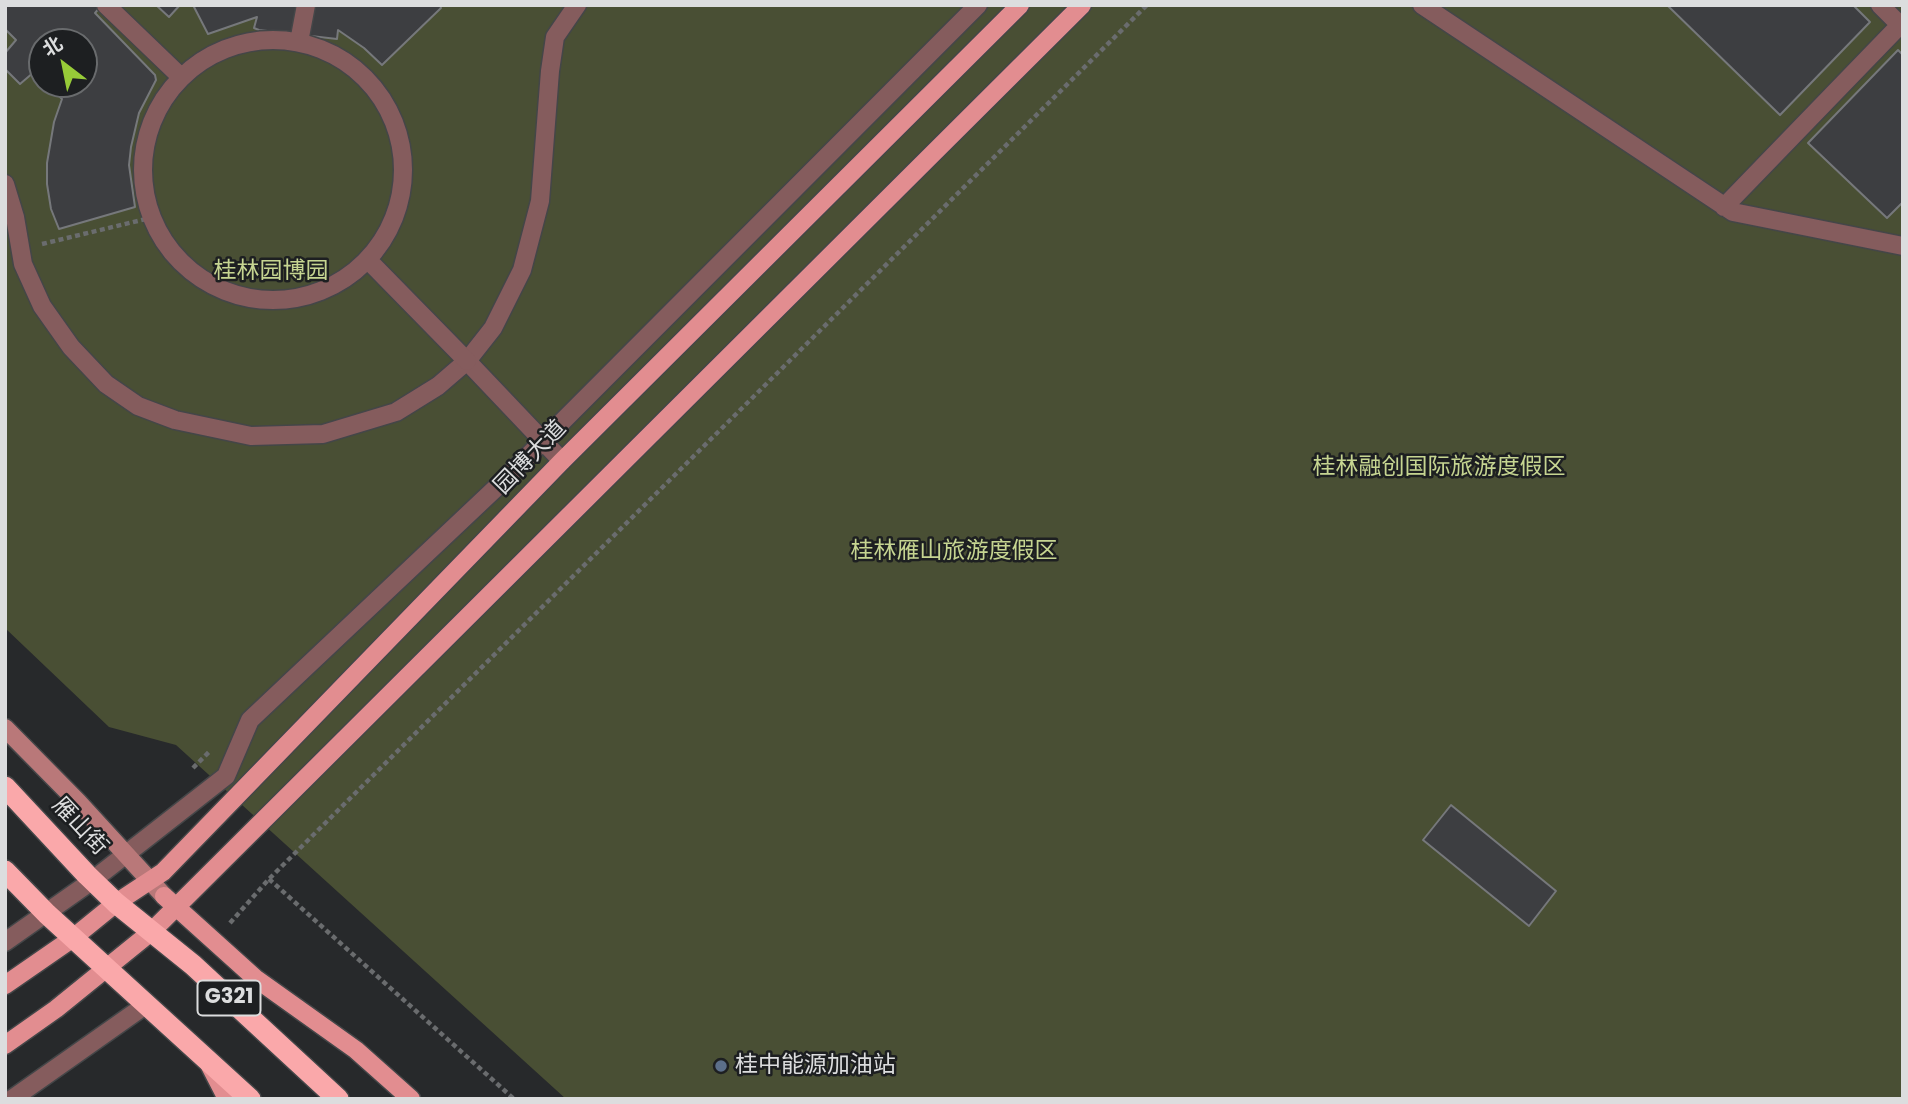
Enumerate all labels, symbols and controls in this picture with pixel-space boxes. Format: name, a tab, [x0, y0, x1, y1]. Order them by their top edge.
north arrow	[28, 28, 98, 98]
text: 北	[37, 30, 68, 63]
park label: 桂林园博园	[214, 258, 328, 286]
street label: 园博大道	[489, 415, 573, 501]
park label: 桂林融创国际旅游度假区	[1313, 454, 1565, 482]
park label: 桂林雁山旅游度假区	[851, 538, 1057, 566]
street label: 雁山街	[45, 792, 113, 862]
road number: G321	[198, 981, 260, 1016]
place label: 桂中能源加油站	[735, 1052, 896, 1080]
marker: 桂中能源加油站	[713, 1058, 729, 1074]

